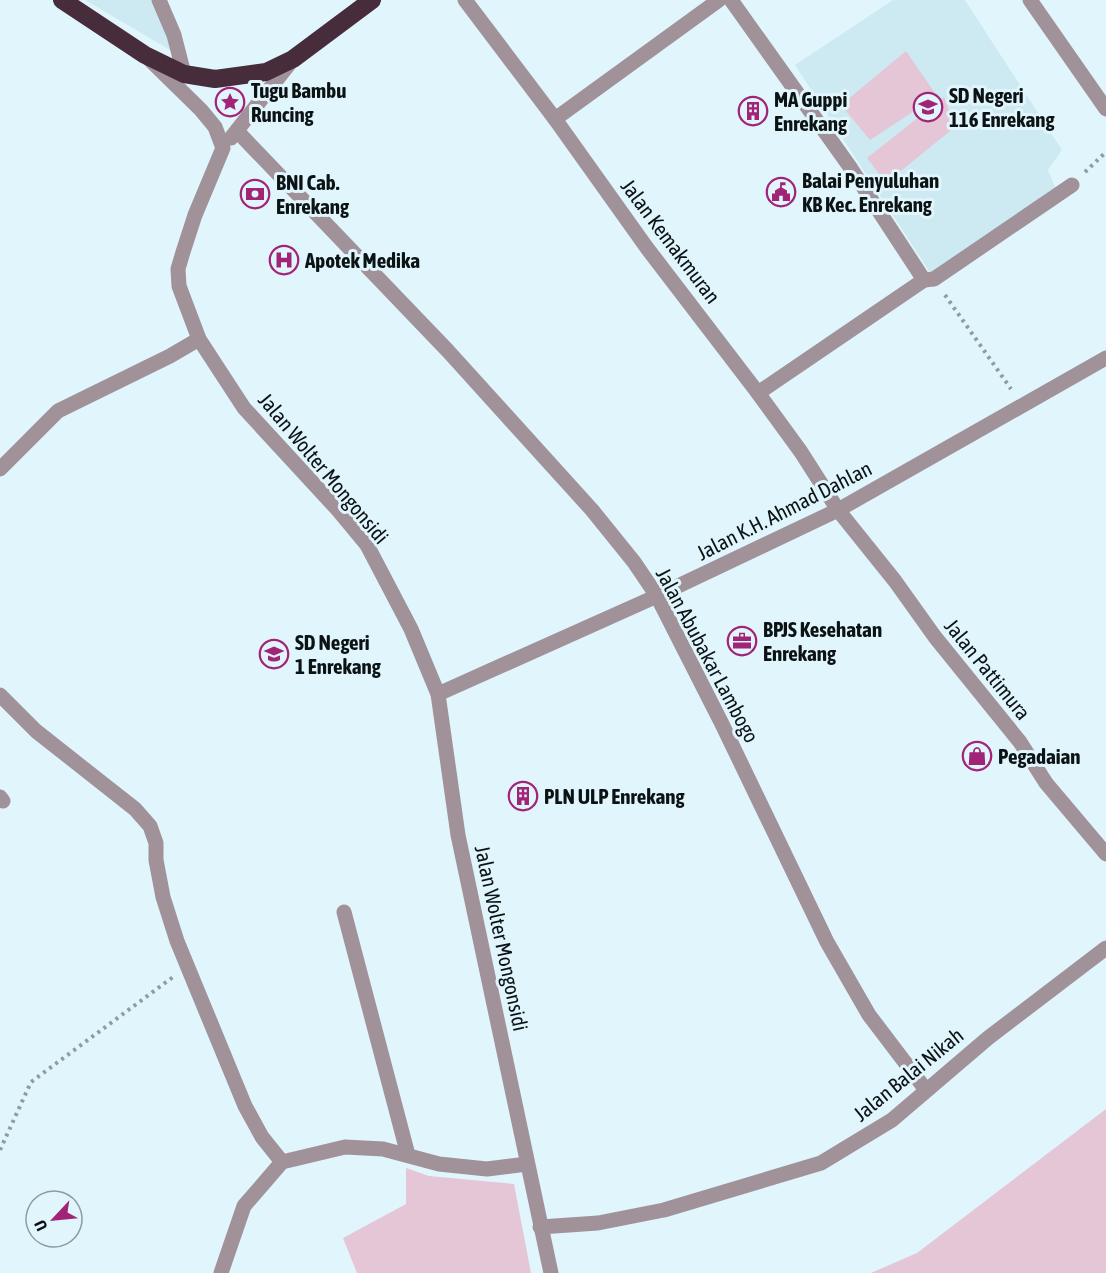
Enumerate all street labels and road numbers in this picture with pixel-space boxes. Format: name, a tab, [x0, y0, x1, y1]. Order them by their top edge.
street label: Jalan Kemakmuran	[616, 174, 726, 308]
street label: Jalan Wolter Mongonsidi	[254, 388, 394, 548]
street label: Jalan K.H. Ahmad Dahlan	[693, 455, 875, 565]
street label: Jalan Abubakar Lambogo	[652, 564, 764, 746]
street label: Jalan Pattimura	[940, 614, 1036, 724]
street label: Jalan Wolter Mongonsidi	[471, 843, 533, 1033]
street label: Jalan Balai Nikah	[848, 1022, 968, 1126]

